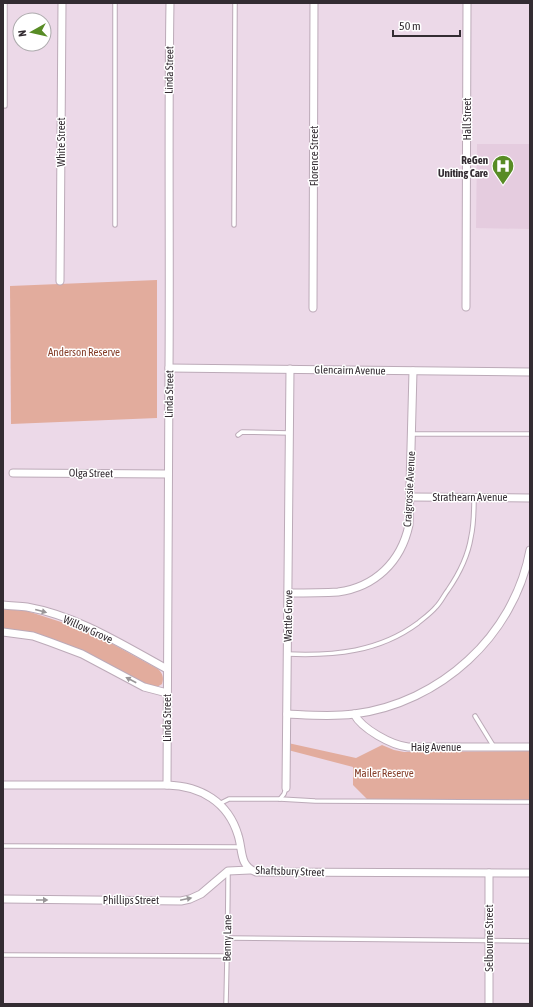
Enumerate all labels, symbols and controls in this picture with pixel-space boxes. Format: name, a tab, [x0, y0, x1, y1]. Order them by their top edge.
north arrow	[12, 12, 52, 52]
scale bar	[393, 12, 460, 38]
text: 50 m	[399, 19, 421, 33]
text: N	[16, 29, 28, 37]
street label: Linda Street	[163, 46, 175, 94]
street label: Hall Street	[461, 98, 473, 140]
street label: White Street	[55, 117, 67, 167]
street label: Florence Street	[308, 126, 320, 186]
hospital icon: ReGen Uniting Care	[490, 153, 516, 186]
place label: ReGen Uniting Care	[438, 154, 488, 179]
park label: Anderson Reserve	[48, 346, 120, 358]
street label: Glencairn Avenue	[314, 363, 386, 377]
street label: Linda Street	[163, 370, 175, 418]
street label: Craigrossie Avenue	[401, 451, 417, 527]
street label: Olga Street	[69, 467, 113, 479]
street label: Strathearn Avenue	[432, 491, 508, 503]
street label: Wattle Grove	[282, 590, 294, 642]
one-way arrow	[36, 608, 48, 614]
street label: Willow Grove	[61, 613, 115, 645]
one-way arrow	[125, 676, 136, 683]
street label: Linda Street	[161, 694, 173, 742]
street label: Haig Avenue	[411, 741, 461, 753]
park label: Mailer Reserve	[354, 767, 414, 779]
street label: Shaftsbury Street	[255, 864, 325, 878]
street label: Phillips Street	[103, 894, 159, 906]
one-way arrow	[180, 896, 192, 902]
one-way arrow	[36, 897, 49, 903]
street label: Selbourne Street	[483, 904, 495, 972]
street label: Benny Lane	[221, 915, 233, 961]

